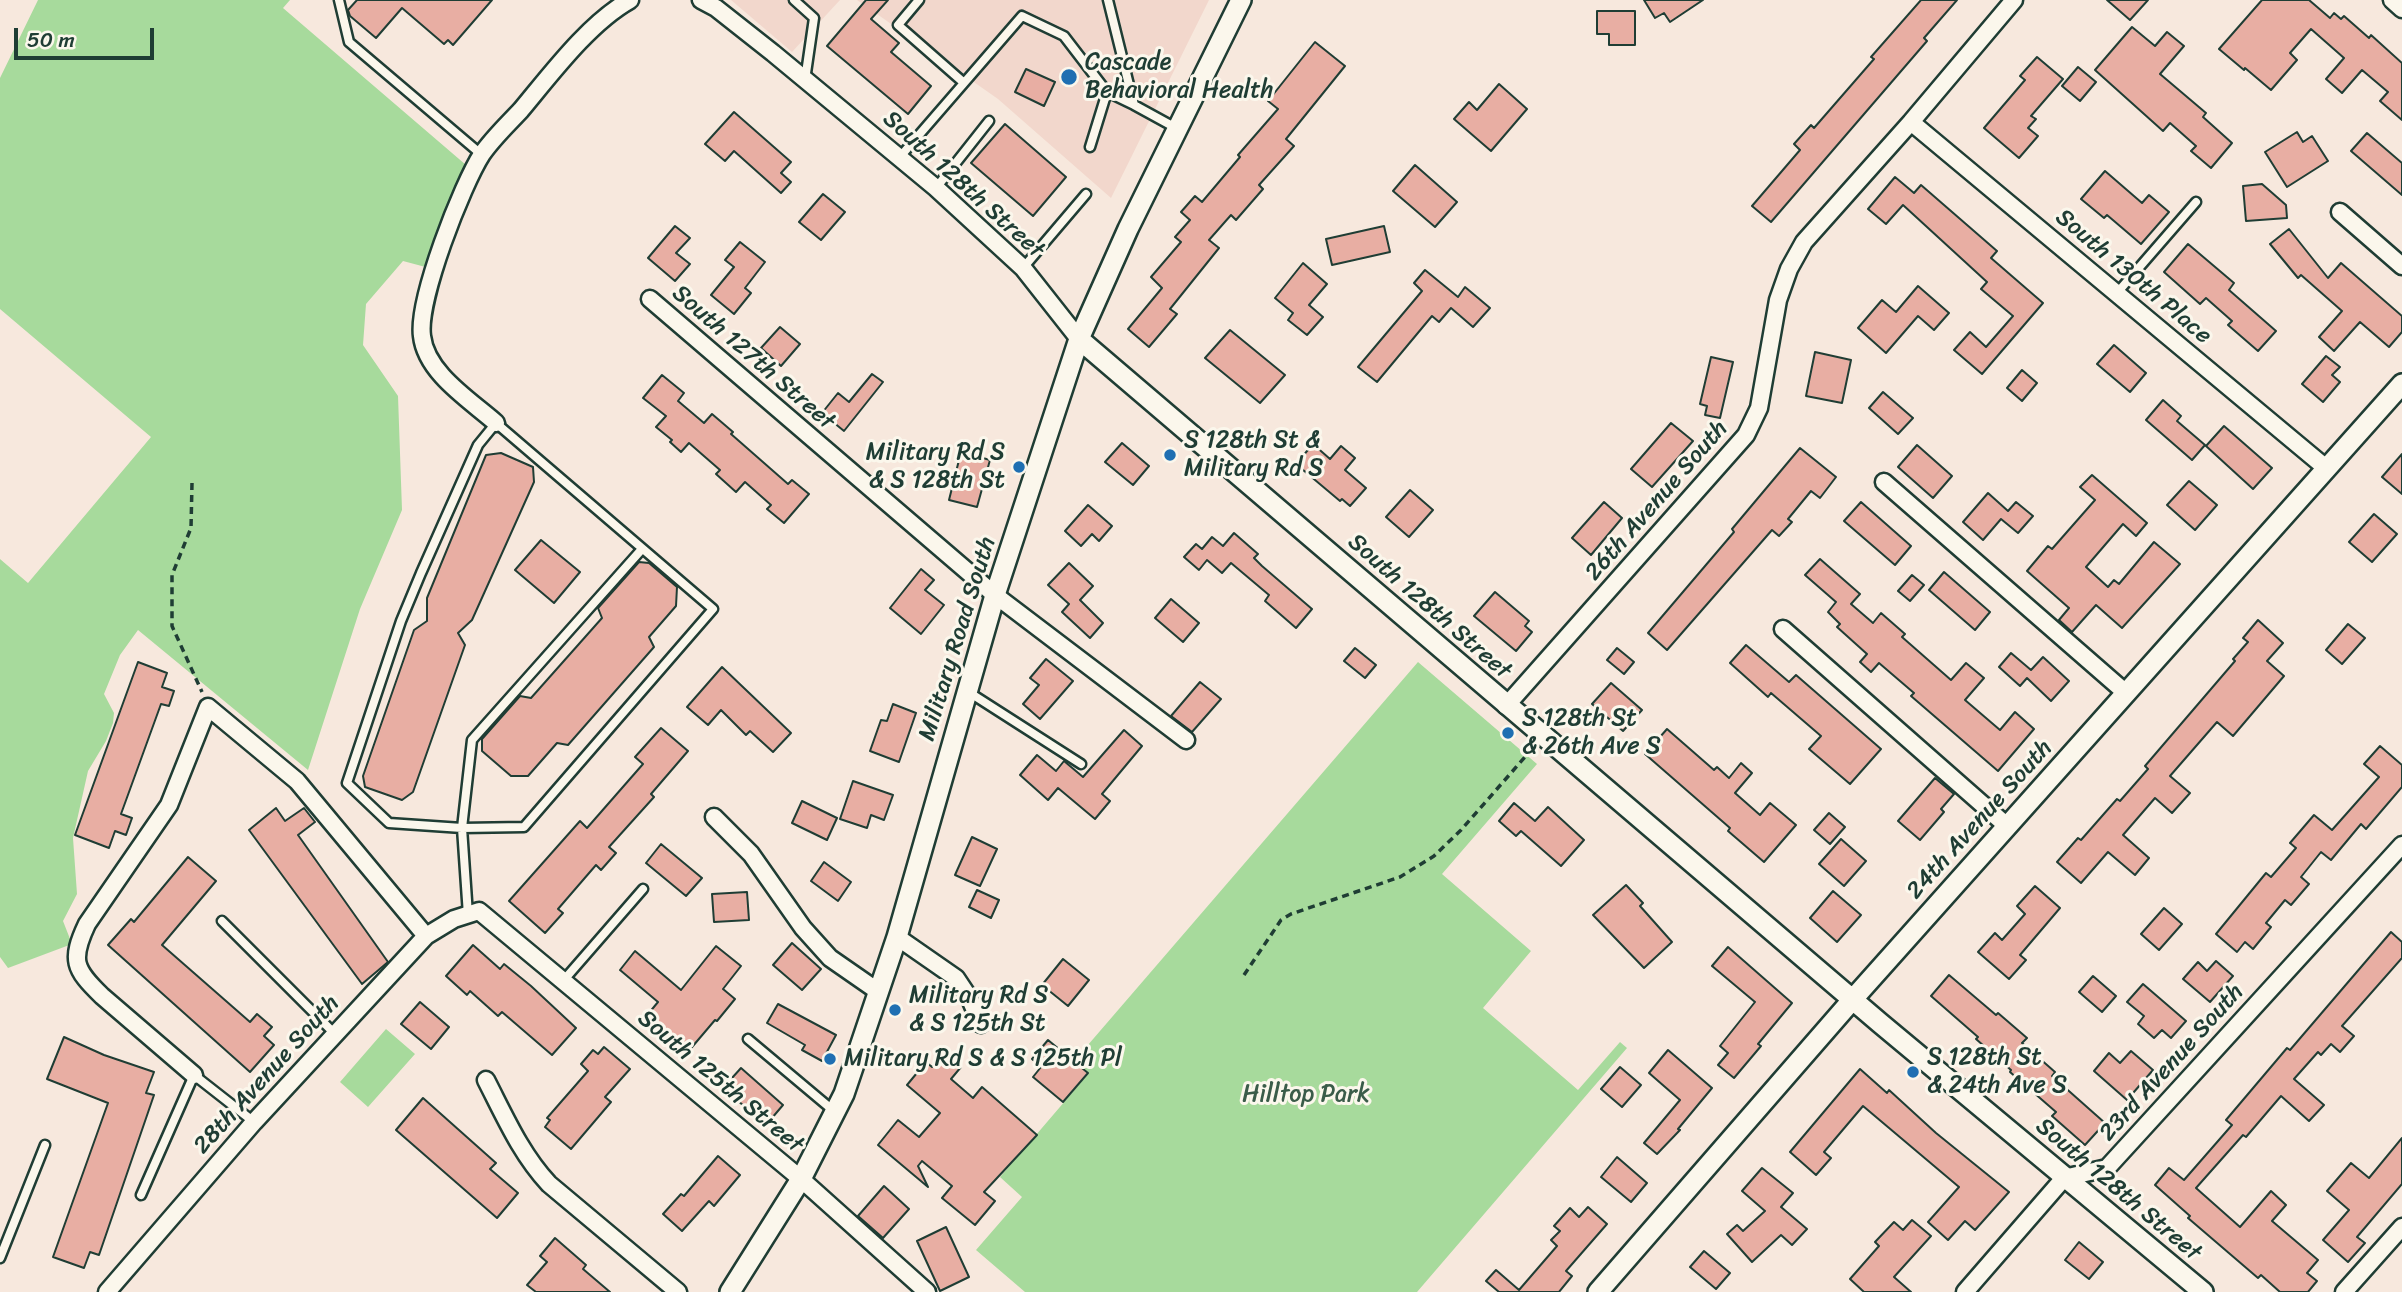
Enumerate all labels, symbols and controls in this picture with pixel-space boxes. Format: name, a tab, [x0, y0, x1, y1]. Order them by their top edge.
scale bar	[18, 14, 158, 58]
text: 50 m	[27, 21, 75, 59]
place label: Cascade Behavioral Health	[1085, 49, 1273, 105]
marker: Cascade Behavioral Health	[1059, 67, 1079, 87]
street label: South 128th Street	[876, 105, 1050, 265]
street label: South 130th Place	[2049, 203, 2217, 351]
street label: South 127th Street	[666, 279, 840, 437]
street label: 26th Avenue South	[1580, 415, 1734, 587]
place label: S 128th St & Military Rd S	[1184, 427, 1323, 483]
place label: Military Rd S & S 128th St	[866, 439, 1005, 495]
marker: S 128th St & Military Rd S	[1162, 447, 1178, 463]
marker: Military Rd S & S 128th St	[1011, 459, 1027, 475]
street label: South 128th Street	[1341, 528, 1517, 686]
street label: Military Road South	[913, 534, 1003, 744]
place label: S 128th St & 26th Ave S	[1522, 705, 1661, 761]
marker: S 128th St & 26th Ave S	[1500, 725, 1516, 741]
street label: 24th Avenue South	[1901, 734, 2059, 906]
street label: 23rd Avenue South	[2094, 978, 2250, 1148]
place label: Military Rd S & S 125th St	[909, 982, 1048, 1038]
street label: 28th Avenue South	[188, 990, 346, 1160]
marker: Military Rd S & S 125th St	[887, 1002, 903, 1018]
street label: South 125th Street	[631, 1004, 809, 1160]
place label: S 128th St & 24th Ave S	[1927, 1044, 2067, 1100]
place label: Military Rd S & S 125th Pl	[844, 1045, 1122, 1073]
marker: Military Rd S & S 125th Pl	[822, 1051, 838, 1067]
marker: S 128th St & 24th Ave S	[1905, 1064, 1921, 1080]
park label: Hilltop Park	[1242, 1081, 1370, 1109]
street label: South 128th Street	[2029, 1112, 2207, 1268]

